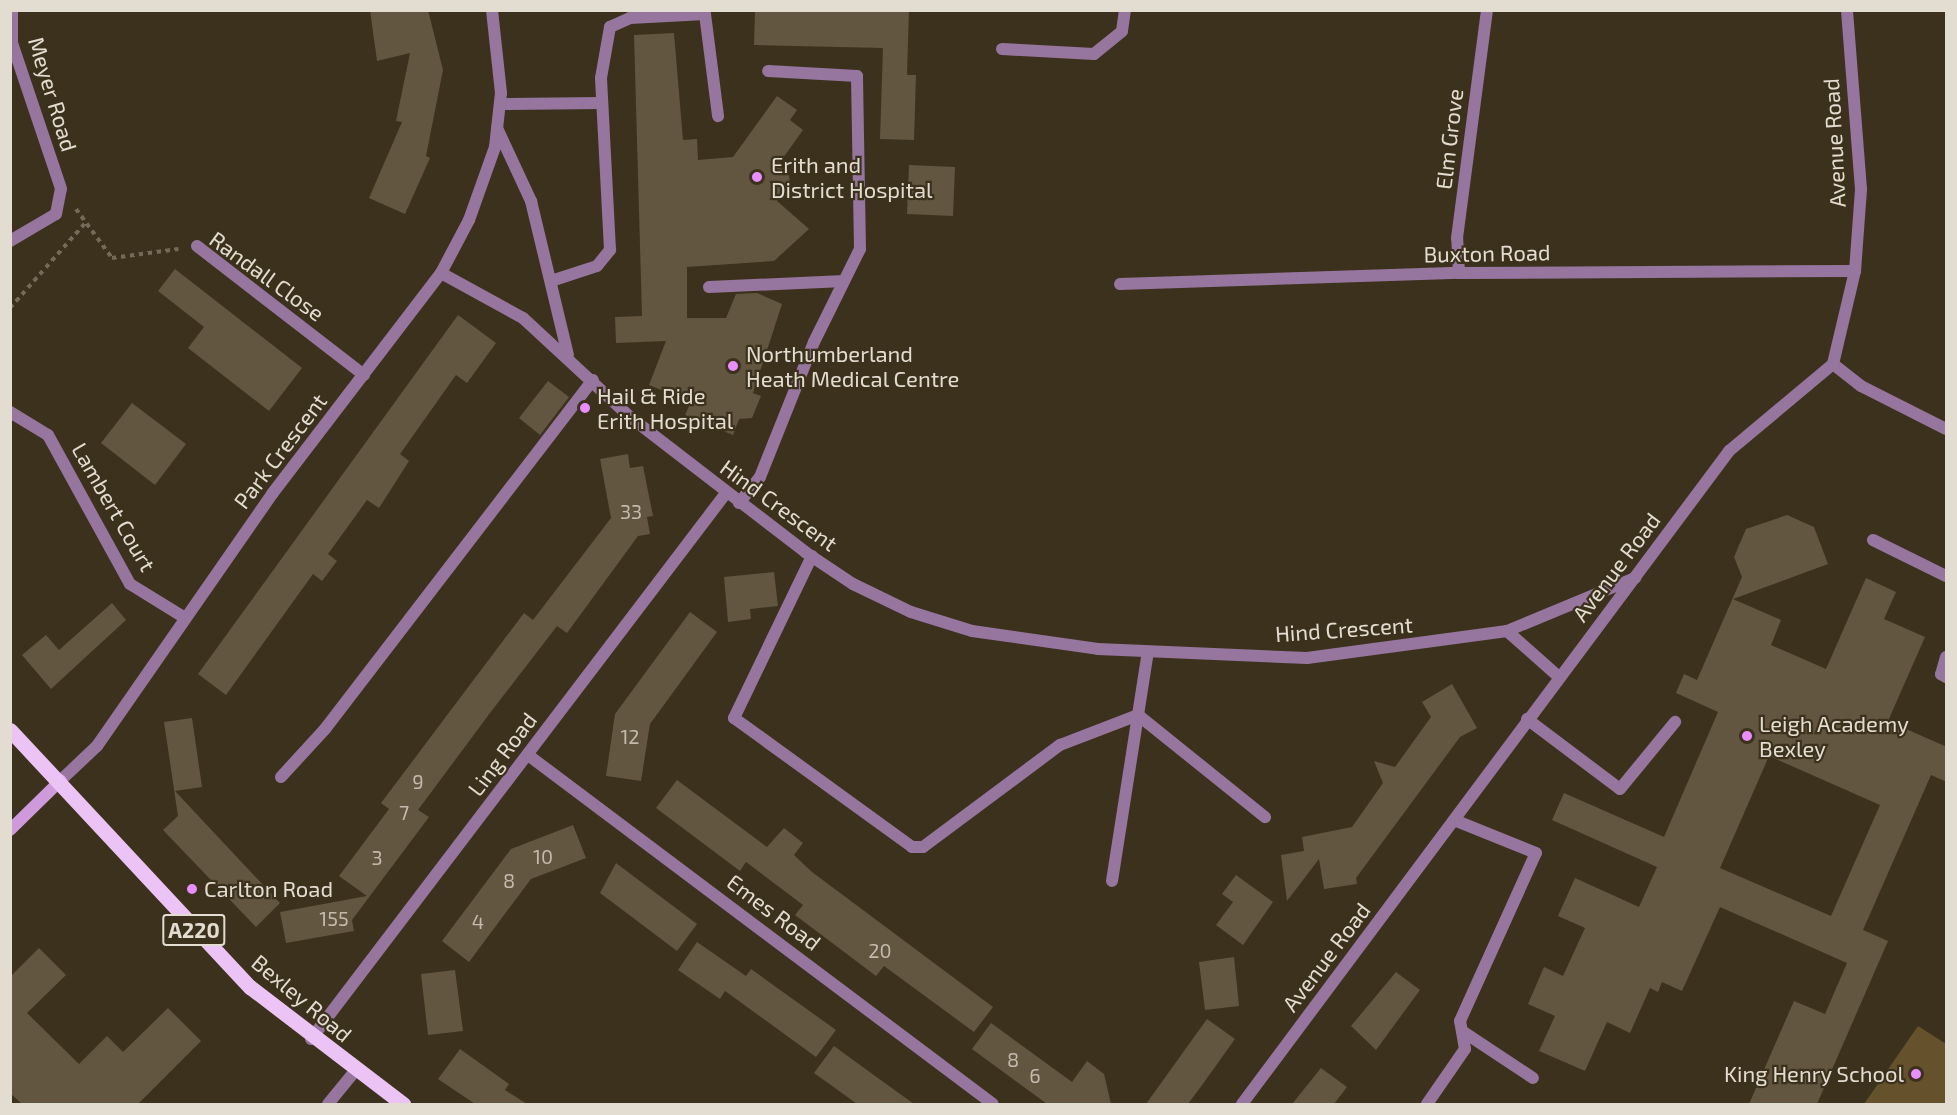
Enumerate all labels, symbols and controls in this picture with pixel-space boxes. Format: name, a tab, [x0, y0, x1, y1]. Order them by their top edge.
street label: Meyer Road	[23, 33, 83, 155]
street label: Avenue Road	[1817, 78, 1851, 208]
street label: Elm Grove	[1430, 87, 1468, 191]
place label: Erith and District Hospital	[771, 151, 933, 202]
marker: Erith and District Hospital	[748, 168, 766, 186]
street label: Randall Close	[204, 225, 330, 327]
street label: Buxton Road	[1423, 239, 1551, 267]
place label: Northumberland Heath Medical Centre	[746, 340, 960, 392]
marker: Northumberland Heath Medical Centre	[724, 357, 742, 375]
place label: Hail & Ride Erith Hospital	[597, 382, 733, 434]
street label: Park Crescent	[228, 388, 332, 514]
marker: Hail & Ride Erith Hospital	[578, 401, 592, 415]
street label: Lambert Court	[67, 438, 161, 576]
street label: Hind Crescent	[715, 454, 843, 556]
house number: 33	[620, 499, 642, 523]
street label: Avenue Road	[1567, 507, 1665, 627]
street label: Hind Crescent	[1274, 611, 1414, 647]
street label: Ling Road	[462, 707, 542, 801]
place label: Leigh Academy Bexley	[1759, 710, 1909, 762]
house number: 12	[620, 724, 640, 748]
marker: Leigh Academy Bexley	[1740, 729, 1754, 743]
house number: 9	[412, 769, 424, 793]
house number: 7	[399, 800, 409, 824]
house number: 10	[533, 844, 553, 868]
house number: 3	[371, 845, 383, 869]
house number: 8	[503, 868, 515, 892]
street label: Emes Road	[722, 868, 826, 956]
place label: Carlton Road	[204, 876, 333, 902]
marker: Carlton Road	[185, 882, 199, 896]
street label: Avenue Road	[1277, 897, 1375, 1017]
house number: 155	[319, 906, 349, 930]
house number: 4	[472, 909, 484, 933]
road number: A220	[161, 912, 227, 948]
house number: 20	[868, 938, 892, 962]
street label: Bexley Road	[247, 948, 357, 1048]
house number: 8	[1007, 1047, 1019, 1071]
place label: King Henry School	[1724, 1061, 1904, 1087]
house number: 6	[1029, 1063, 1041, 1087]
marker: King Henry School	[1909, 1067, 1923, 1081]

